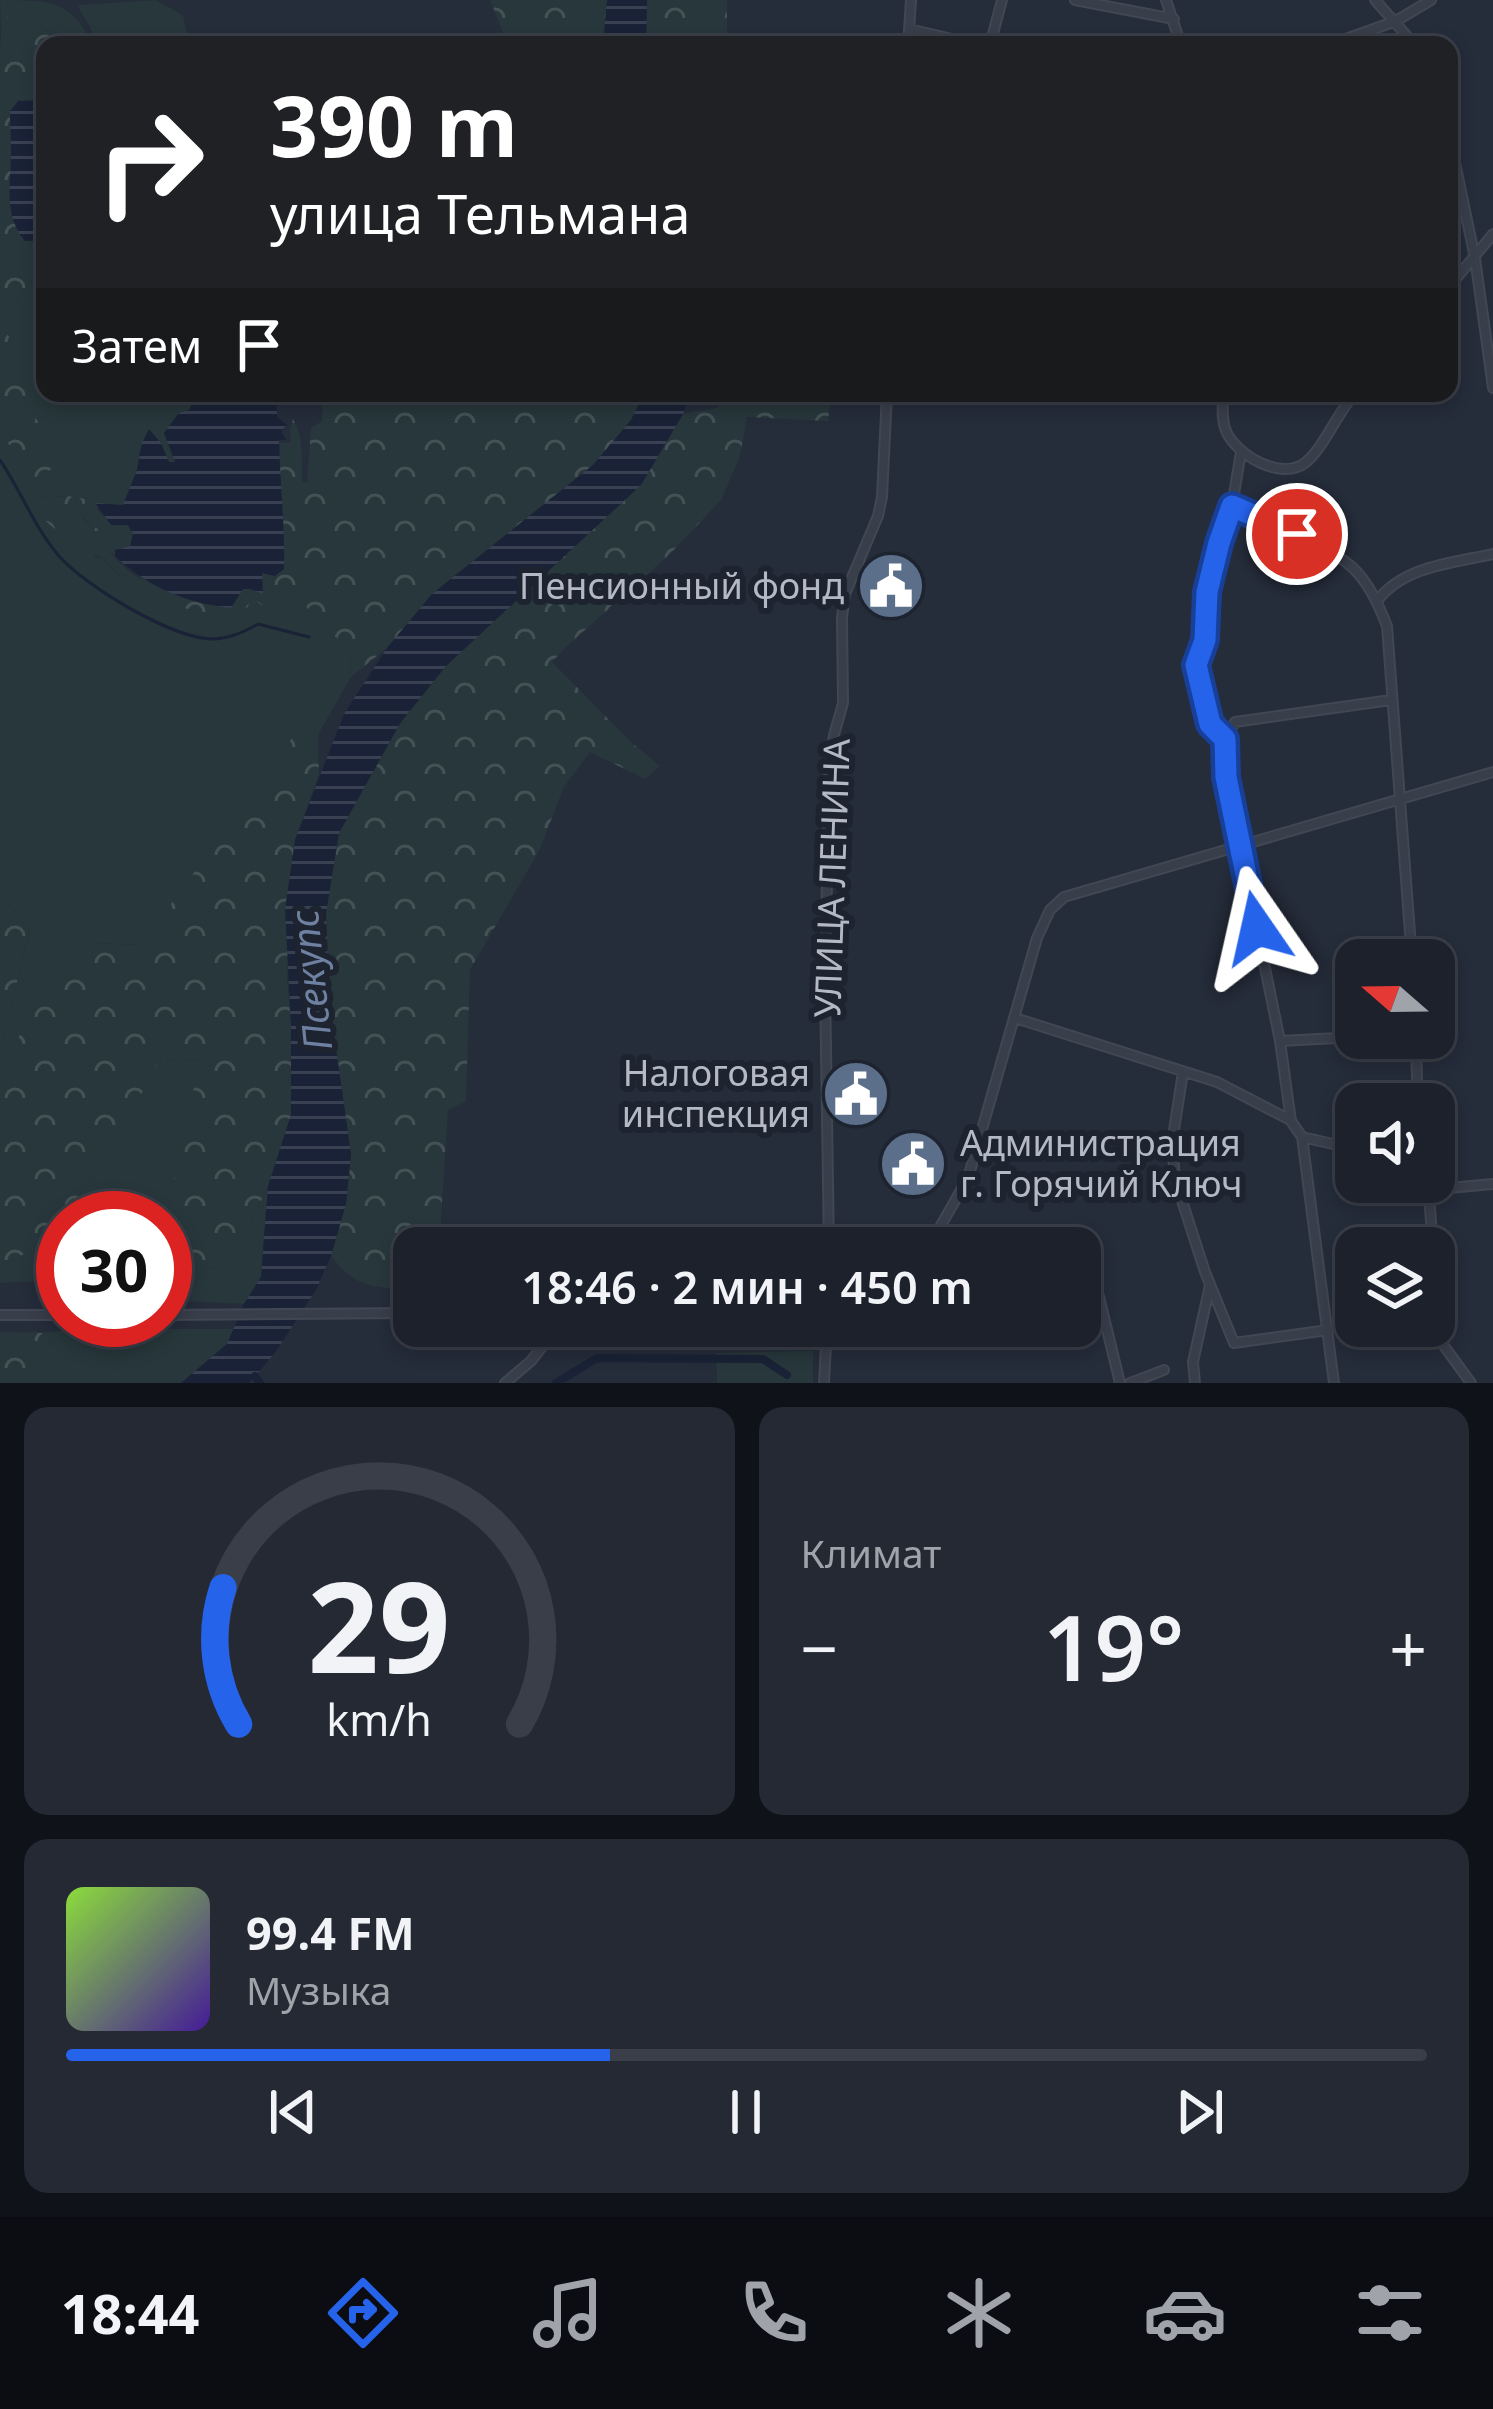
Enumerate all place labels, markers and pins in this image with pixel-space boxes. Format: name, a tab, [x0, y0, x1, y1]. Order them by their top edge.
pin	[1246, 483, 1348, 585]
public building icon: Пенсионный фонд	[856, 551, 926, 621]
place label: Пенсионный фонд	[519, 561, 844, 610]
place label: Налоговая инспекция	[622, 1048, 810, 1138]
public building icon: Налоговая инспекция	[821, 1059, 891, 1129]
place label: Администрация г. Горячий Ключ	[960, 1118, 1242, 1208]
public building icon: Администрация г. Горячий Ключ	[878, 1129, 948, 1199]

